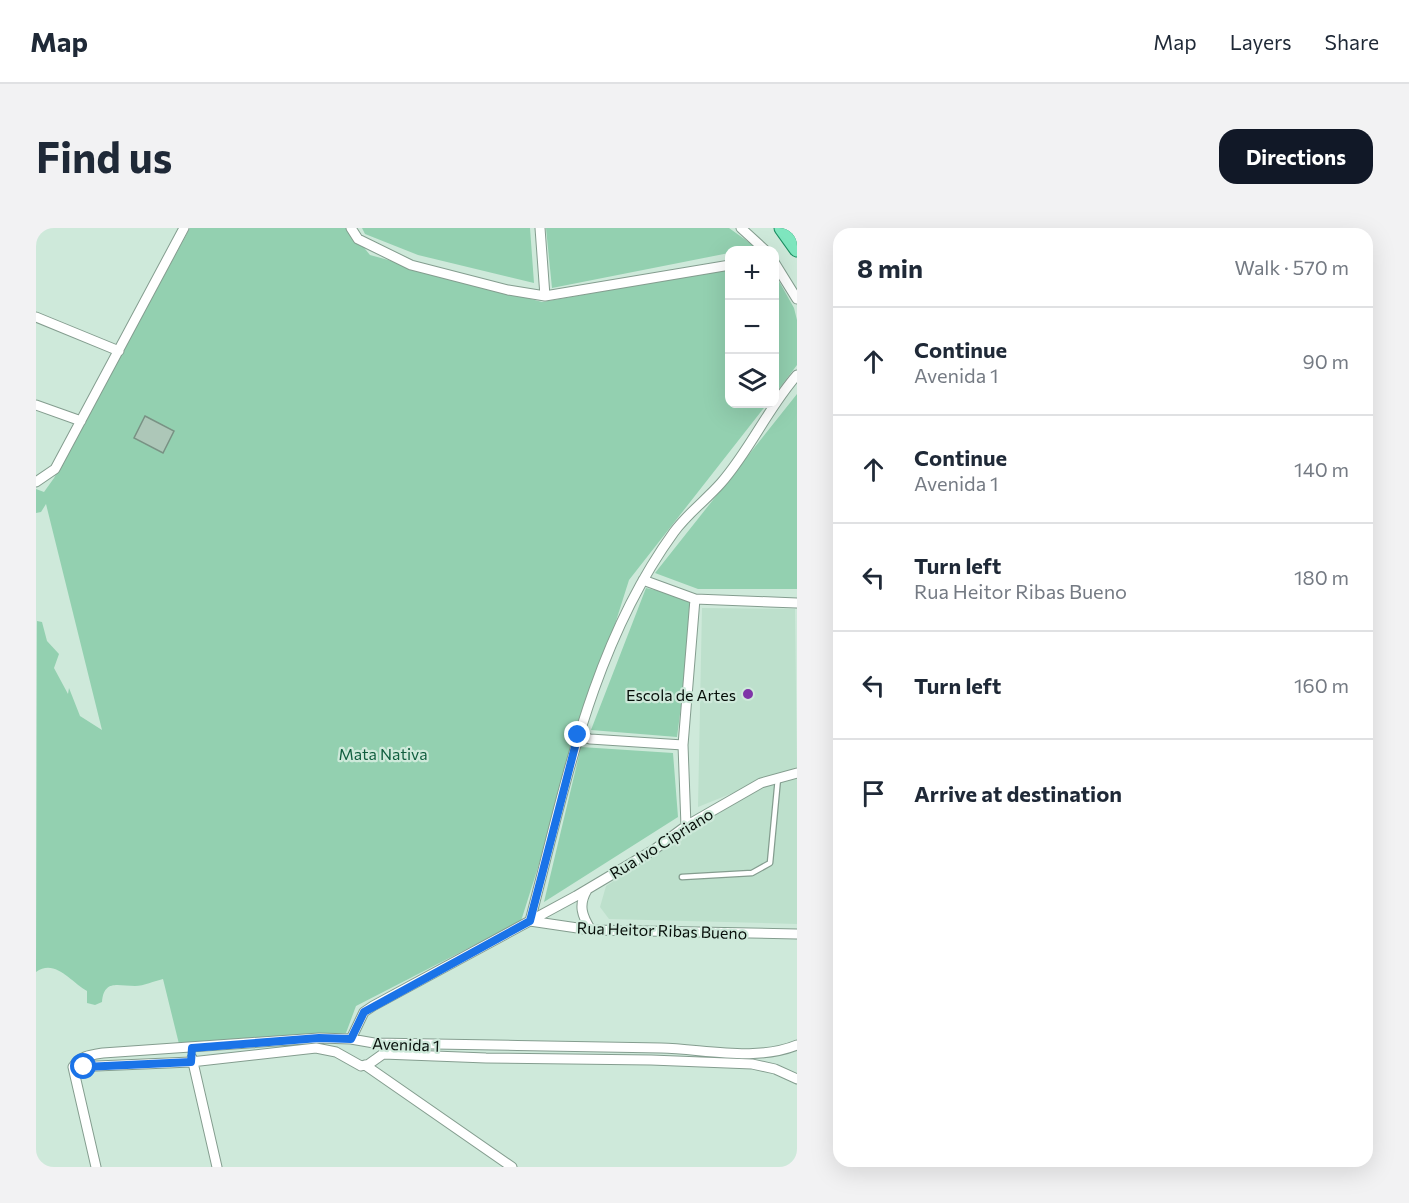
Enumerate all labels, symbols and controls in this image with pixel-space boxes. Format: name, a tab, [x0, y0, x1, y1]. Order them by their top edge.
text: Map	[30, 24, 88, 58]
text: Map	[1153, 29, 1197, 54]
text: Layers	[1230, 29, 1292, 54]
text: Share	[1325, 29, 1379, 54]
button: Directions	[1219, 129, 1373, 184]
text: Find us	[36, 130, 172, 182]
map controls	[725, 246, 779, 408]
button: +	[725, 246, 779, 300]
text: 8 min	[857, 252, 923, 283]
text: Walk · 570 m	[1235, 255, 1349, 279]
button: −	[725, 300, 779, 354]
text: Continue	[914, 336, 1007, 363]
icon: ahead	[857, 345, 890, 378]
text: 90 m	[1303, 349, 1349, 373]
button: layers	[725, 354, 779, 408]
text: Avenida 1	[914, 363, 998, 387]
text: Continue	[914, 444, 1007, 471]
icon: ahead	[857, 453, 890, 486]
text: 140 m	[1294, 457, 1349, 481]
text: Avenida 1	[914, 471, 998, 495]
text: Turn left	[914, 552, 1001, 579]
icon: left	[857, 561, 890, 594]
text: 180 m	[1294, 565, 1349, 589]
text: Rua Heitor Ribas Bueno	[914, 579, 1127, 603]
icon: left	[857, 669, 890, 702]
text: Turn left	[914, 672, 1001, 699]
text: 160 m	[1294, 673, 1349, 697]
place label: Escola de Artes	[626, 685, 736, 704]
marker: Escola de Artes	[741, 687, 755, 701]
route end	[564, 721, 590, 747]
park label: Mata Nativa	[338, 744, 428, 763]
icon: arrive	[857, 777, 890, 810]
text: Arrive at destination	[914, 780, 1122, 807]
street label: Rua Ivo Cipriano	[606, 804, 716, 882]
street label: Rua Heitor Ribas Bueno	[576, 918, 748, 942]
street label: Avenida 1	[372, 1033, 440, 1055]
route start	[70, 1053, 96, 1079]

